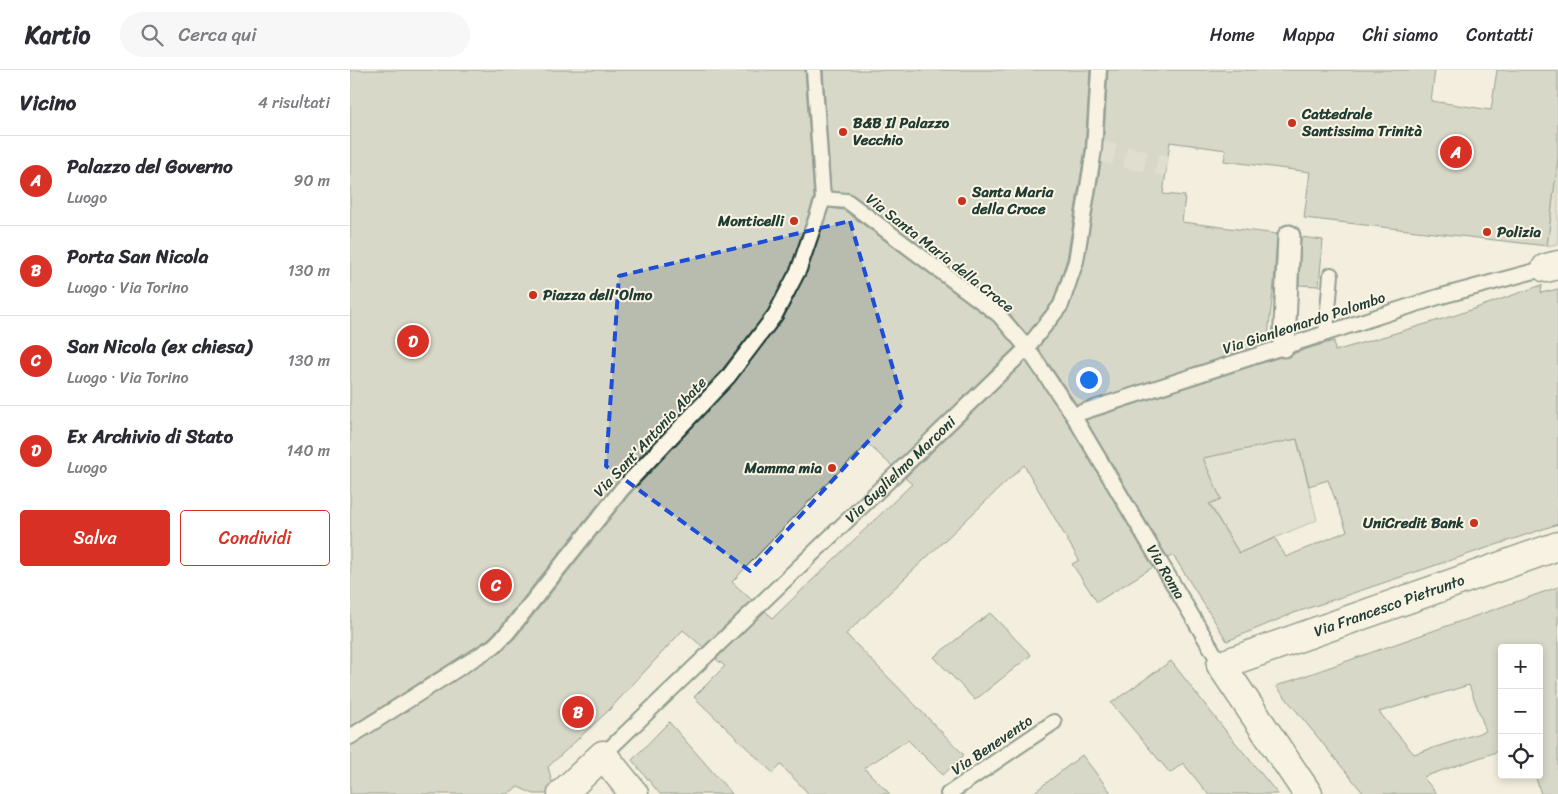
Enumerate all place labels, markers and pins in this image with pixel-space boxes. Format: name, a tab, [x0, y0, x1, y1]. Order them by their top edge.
place label: Cattedrale Santissima Trinità	[1301, 101, 1422, 144]
place label: B&B Il Palazzo Vecchio	[853, 110, 950, 153]
marker: Cattedrale Santissima Trinità	[1286, 117, 1298, 129]
marker: B&B Il Palazzo Vecchio	[837, 126, 849, 138]
pin: A	[1440, 133, 1472, 171]
place label: Santa Maria della Croce	[971, 179, 1054, 222]
marker: Santa Maria della Croce	[956, 195, 968, 207]
place label: Monticelli	[717, 208, 785, 234]
marker: Monticelli	[788, 215, 800, 227]
place label: Polizia	[1497, 219, 1541, 245]
marker: Polizia	[1481, 226, 1493, 238]
place label: Piazza dell'Olmo	[543, 282, 653, 308]
marker: Piazza dell'Olmo	[527, 289, 539, 301]
pin: D	[397, 322, 429, 360]
place label: Mamma mia	[744, 455, 822, 481]
marker: Mamma mia	[826, 462, 838, 474]
place label: UniCredit Bank	[1363, 510, 1464, 536]
marker: UniCredit Bank	[1468, 517, 1480, 529]
pin: C	[480, 566, 512, 604]
pin: B	[562, 693, 594, 731]

